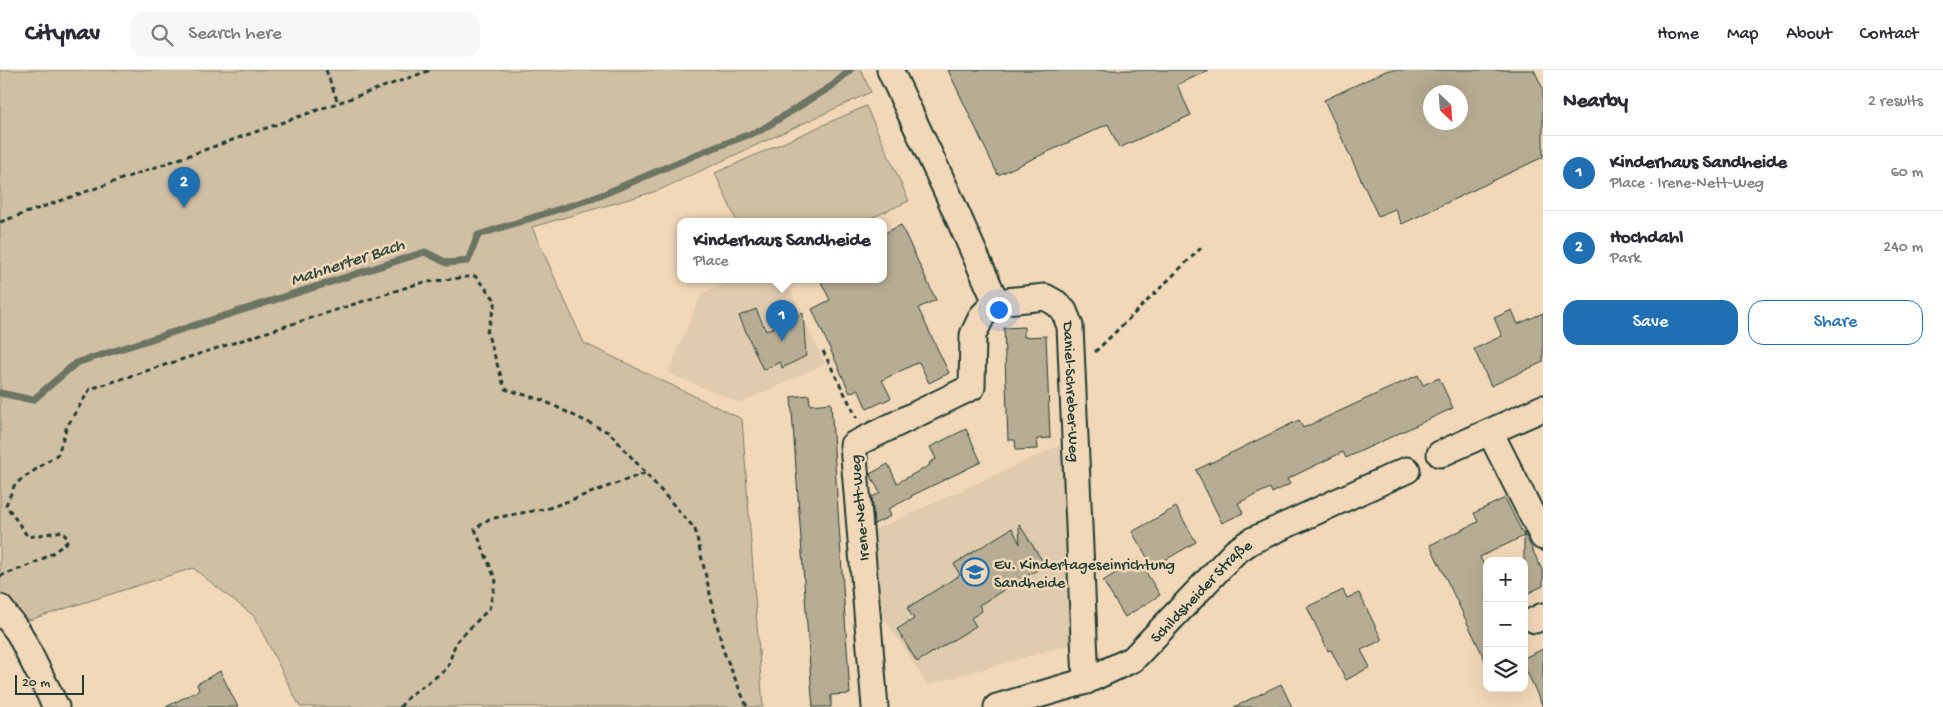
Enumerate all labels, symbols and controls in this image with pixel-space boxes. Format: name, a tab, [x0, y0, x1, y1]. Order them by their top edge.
search box	[130, 12, 480, 57]
text: Citynav	[25, 20, 100, 49]
icon: search	[148, 21, 176, 49]
text: Search here	[188, 23, 282, 46]
text: Home	[1657, 24, 1699, 45]
text: Map	[1727, 24, 1758, 45]
text: About	[1786, 24, 1832, 45]
text: Contact	[1860, 24, 1918, 45]
north arrow	[1423, 85, 1468, 130]
text: Nearby	[1563, 90, 1628, 115]
text: 2 results	[1868, 93, 1923, 112]
text: Kinderhaus Sandheide	[1610, 152, 1787, 175]
text: 1	[1576, 164, 1582, 183]
text: 60 m	[1891, 164, 1923, 183]
pin: 2	[168, 167, 200, 208]
text: Place · Irene-Nett-Weg	[1610, 175, 1764, 194]
popup	[677, 218, 887, 283]
text: Hochdahl	[1610, 227, 1683, 250]
text: Kinderhaus Sandheide	[693, 230, 871, 253]
water label: Mahnerter Bach	[288, 235, 408, 292]
text: 2	[1575, 239, 1583, 258]
text: 240 m	[1883, 239, 1923, 258]
text: Park	[1610, 250, 1641, 269]
text: Place	[693, 253, 728, 272]
your location	[986, 297, 1012, 323]
pin: 1	[766, 300, 798, 341]
button: Save	[1563, 300, 1738, 345]
button: Share	[1748, 300, 1923, 345]
street label: Daniel-Schreber-Weg	[1057, 320, 1082, 463]
street label: Irene-Nett-Weg	[847, 454, 876, 562]
street label: Schildsheider Straße	[1148, 537, 1257, 648]
school or university icon: Ev. Kindertageseinrichtung Sandheide	[960, 557, 990, 587]
place label: Ev. Kindertageseinrichtung Sandheide	[994, 557, 1175, 594]
map controls	[1483, 557, 1528, 692]
button: +	[1483, 557, 1528, 602]
button: −	[1483, 602, 1528, 647]
button: layers	[1483, 647, 1528, 692]
scale bar	[15, 672, 84, 695]
text: 20 m	[22, 675, 50, 692]

